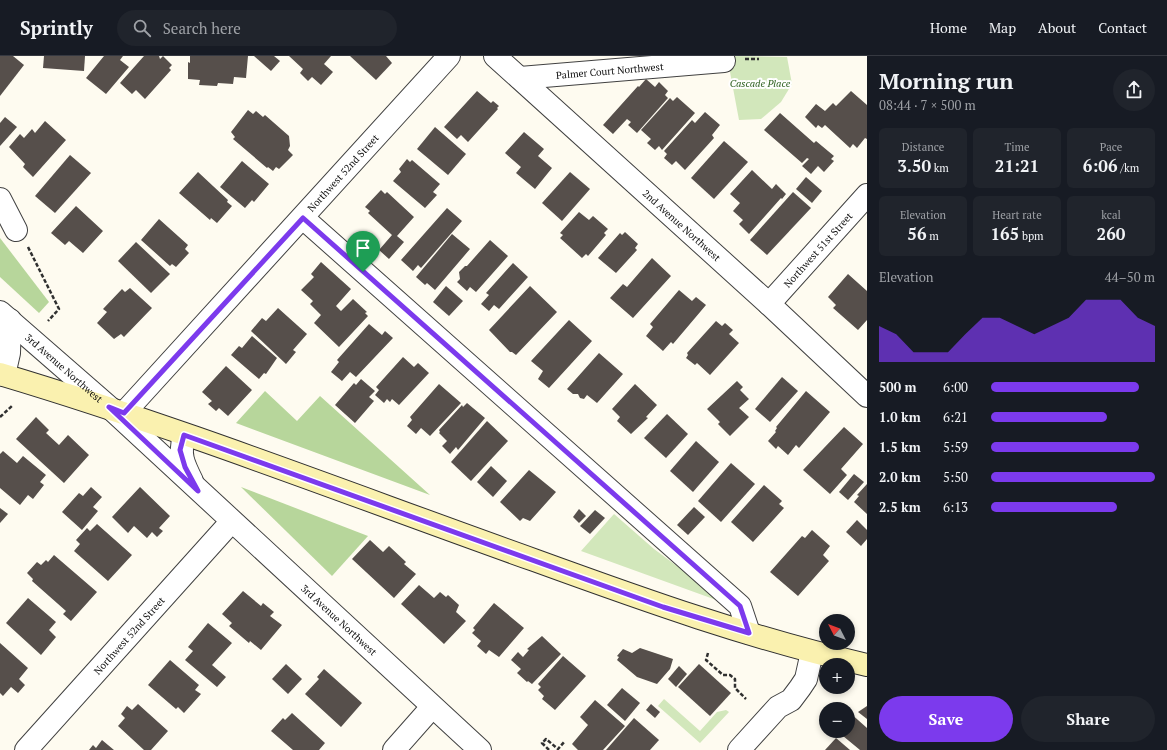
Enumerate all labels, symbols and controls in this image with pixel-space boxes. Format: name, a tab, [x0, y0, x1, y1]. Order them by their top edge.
search box	[117, 10, 397, 46]
text: Sprintly	[20, 15, 93, 40]
icon: search	[131, 17, 153, 39]
text: Search here	[163, 18, 241, 38]
text: Home	[930, 18, 967, 37]
text: Map	[989, 18, 1016, 37]
text: About	[1038, 18, 1076, 37]
text: Contact	[1098, 18, 1147, 37]
street label: Palmer Court Northwest	[555, 60, 664, 81]
text: Morning run	[879, 66, 1013, 95]
button: share	[1113, 69, 1155, 111]
park label: Cascade Place	[730, 77, 791, 90]
text: 08:44 · 7 × 500 m	[879, 96, 976, 114]
street label: Northwest 52nd Street	[304, 131, 382, 214]
text: Distance	[902, 140, 944, 154]
text: Time	[1004, 140, 1030, 154]
text: Pace	[1100, 140, 1122, 154]
text: 3.50	[897, 154, 931, 177]
text: 21:21	[995, 154, 1039, 177]
text: 6:06	[1083, 154, 1118, 177]
text: km	[931, 161, 949, 175]
text: /km	[1118, 161, 1139, 175]
street label: 2nd Avenue Northwest	[640, 186, 724, 264]
text: Elevation	[900, 208, 946, 222]
text: Heart rate	[992, 208, 1042, 222]
text: kcal	[1101, 208, 1121, 222]
street label: Northwest 51st Street	[781, 209, 855, 290]
text: 56	[907, 222, 927, 245]
text: 165	[990, 222, 1019, 245]
text: 260	[1097, 222, 1125, 245]
text: m	[927, 229, 939, 243]
text: bpm	[1019, 229, 1044, 243]
pin	[346, 231, 380, 272]
icon: arrive	[352, 237, 374, 259]
text: Elevation	[879, 268, 934, 286]
text: 44–50 m	[1105, 268, 1155, 286]
street label: 3rd Avenue Northwest	[23, 330, 106, 405]
text: 500 m	[879, 378, 917, 396]
text: 6:00	[943, 378, 968, 396]
text: 1.0 km	[879, 408, 921, 426]
text: 6:21	[943, 408, 968, 426]
text: 1.5 km	[879, 438, 921, 456]
text: 5:59	[943, 438, 968, 456]
text: 2.0 km	[879, 468, 921, 486]
text: 5:50	[943, 468, 968, 486]
text: 2.5 km	[879, 498, 921, 516]
text: 6:13	[943, 498, 968, 516]
street label: 3rd Avenue Northwest	[298, 581, 380, 658]
street label: Northwest 52nd Street	[91, 594, 168, 677]
north arrow	[819, 614, 855, 650]
map controls	[819, 614, 855, 738]
button: +	[819, 658, 855, 694]
button: Save	[879, 696, 1013, 742]
button: Share	[1021, 696, 1155, 742]
button: −	[819, 702, 855, 738]

